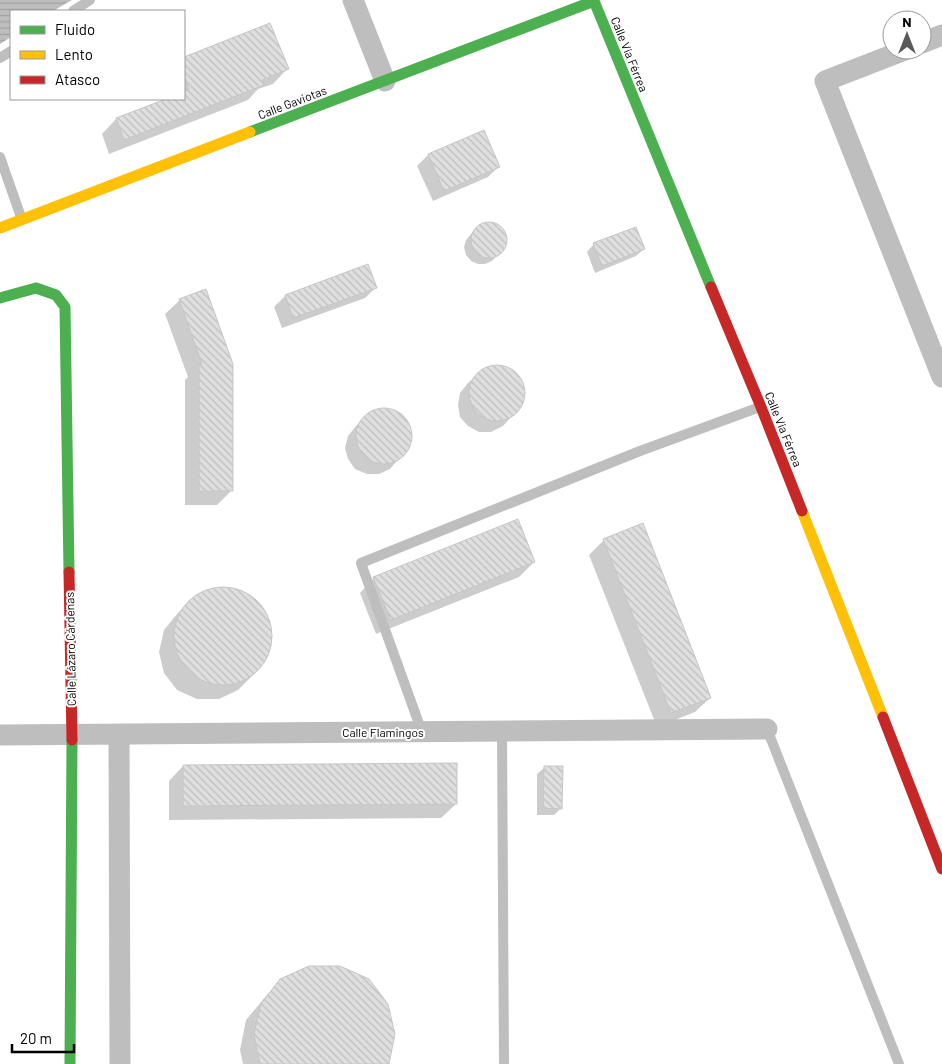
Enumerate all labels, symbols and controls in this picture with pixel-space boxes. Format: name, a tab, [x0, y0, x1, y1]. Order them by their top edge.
legend	[10, 10, 185, 100]
north arrow	[882, 10, 932, 60]
text: N	[902, 13, 912, 30]
street label: Calle Vía Férrea	[609, 14, 651, 94]
text: Fluido	[55, 20, 95, 38]
text: Lento	[55, 45, 93, 63]
text: Atasco	[55, 70, 100, 88]
street label: Calle Gaviotas	[256, 82, 329, 122]
street label: Calle Vía Férrea	[763, 389, 805, 469]
street label: Calle Lázaro Cárdenas	[62, 592, 78, 706]
street label: Calle Flamingos	[342, 725, 424, 739]
scale bar	[12, 1022, 75, 1054]
text: 20 m	[20, 1029, 52, 1047]

